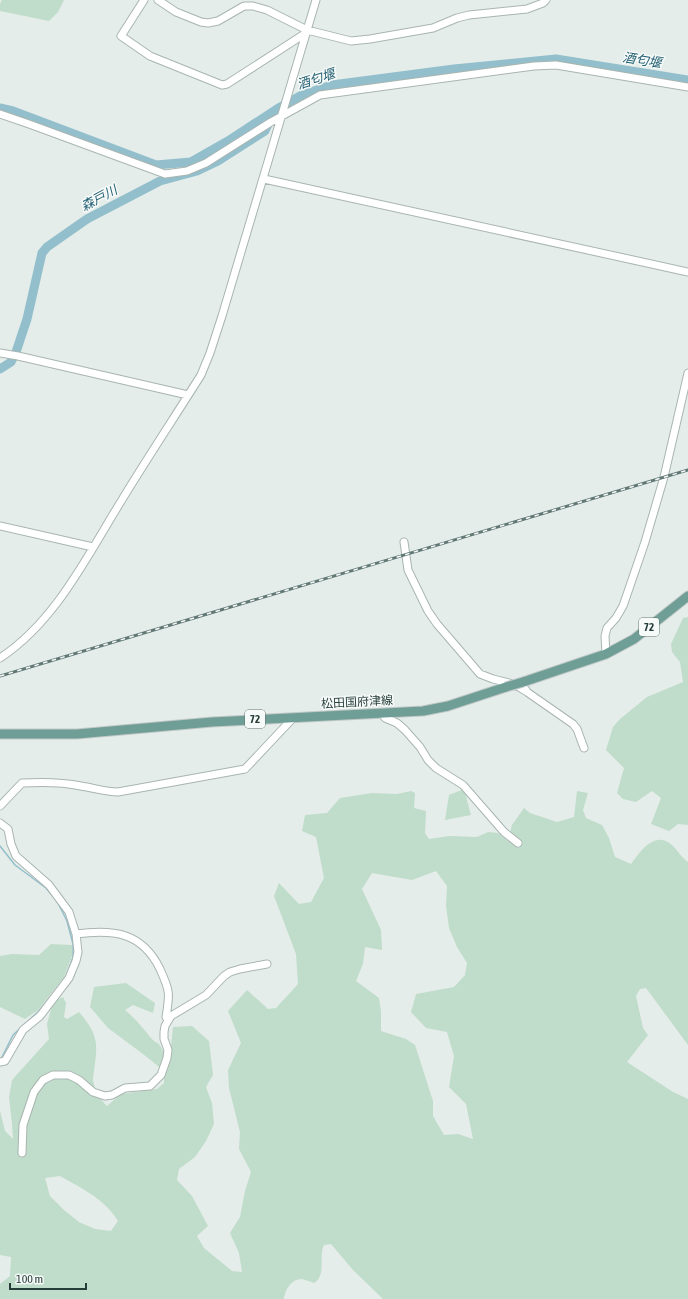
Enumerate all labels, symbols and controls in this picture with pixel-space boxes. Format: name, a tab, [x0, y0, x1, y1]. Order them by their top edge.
water label: 酒匂堰	[622, 50, 664, 71]
water label: 酒匂堰	[295, 65, 339, 92]
water label: 森戸川	[78, 181, 121, 214]
road number: 72	[639, 618, 659, 636]
street label: 松田国府津線	[321, 693, 393, 711]
road number: 72	[245, 710, 265, 728]
scale bar	[10, 1265, 86, 1291]
text: 100 m	[16, 1272, 43, 1286]

